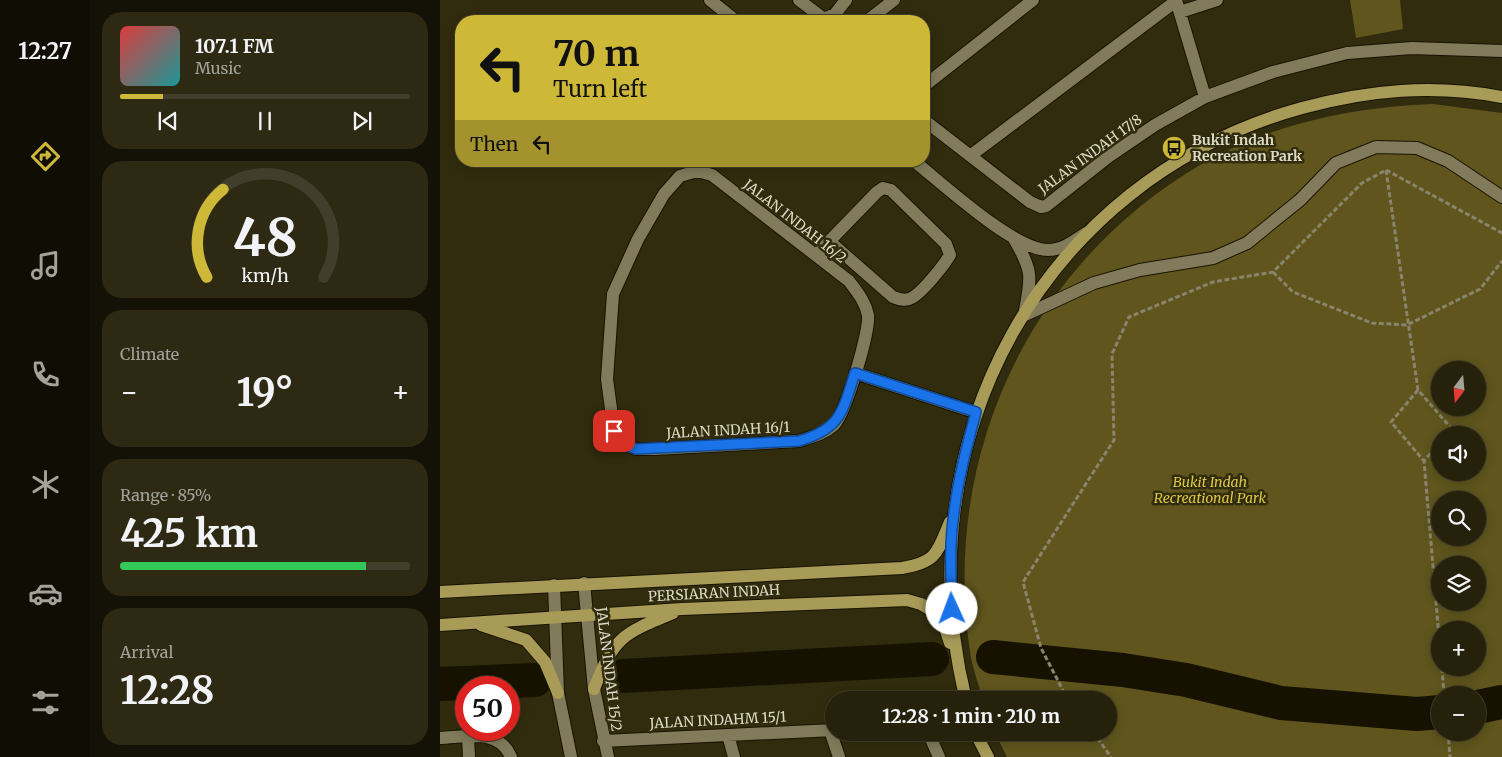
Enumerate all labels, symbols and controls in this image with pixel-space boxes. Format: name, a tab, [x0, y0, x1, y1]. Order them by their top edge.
text: 70 m	[553, 32, 640, 76]
text: 107.1 FM	[195, 34, 274, 58]
icon: left	[470, 35, 535, 100]
text: 12:27	[18, 37, 72, 65]
text: Music	[195, 58, 241, 78]
text: Turn left	[553, 75, 647, 103]
icon: previous	[154, 107, 182, 135]
icon: pause	[251, 107, 279, 135]
icon: next	[348, 107, 376, 135]
street label: JALAN INDAH 17/8	[1034, 110, 1145, 198]
icon: left	[528, 130, 556, 158]
place label: Bukit Indah Recreation Park	[1192, 131, 1303, 165]
text: Then	[470, 132, 518, 156]
bus stop icon: Bukit Indah Recreation Park	[1161, 135, 1187, 161]
icon: directions	[28, 139, 63, 174]
street label: JALAN INDAH 16/2	[739, 175, 850, 267]
text: 48	[232, 205, 298, 270]
icon: music	[28, 248, 63, 283]
text: km/h	[241, 264, 289, 287]
text: Climate	[120, 344, 179, 364]
icon: phone	[28, 357, 63, 392]
north arrow	[1431, 361, 1486, 416]
map controls	[1431, 361, 1486, 741]
text: 19°	[237, 369, 294, 416]
text: −	[120, 374, 139, 410]
text: +	[391, 374, 410, 410]
pin	[593, 410, 635, 452]
icon: arrive	[600, 417, 628, 445]
street label: JALAN INDAH 16/1	[665, 418, 790, 442]
button: sound	[1431, 426, 1486, 481]
icon: climate	[28, 467, 63, 502]
park label: Bukit Indah Recreational Park	[1154, 473, 1266, 507]
text: Range · 85%	[120, 485, 211, 505]
button: search	[1431, 491, 1486, 546]
text: 425 km	[120, 510, 258, 557]
button: layers	[1431, 556, 1486, 611]
icon: car	[28, 576, 63, 611]
street label: PERSIARAN INDAH	[647, 581, 781, 605]
position arrow	[925, 582, 977, 634]
street label: JALAN INDAH 15/2	[592, 605, 626, 732]
button: +	[1431, 621, 1486, 676]
text: Arrival	[120, 642, 173, 662]
text: 12:28	[120, 667, 214, 714]
speed limit sign: 50	[455, 676, 520, 741]
icon: filters	[28, 685, 63, 720]
button: −	[1431, 686, 1486, 741]
text: 12:28 · 1 min · 210 m	[882, 704, 1060, 728]
street label: JALAN INDAHM 15/1	[648, 707, 787, 733]

